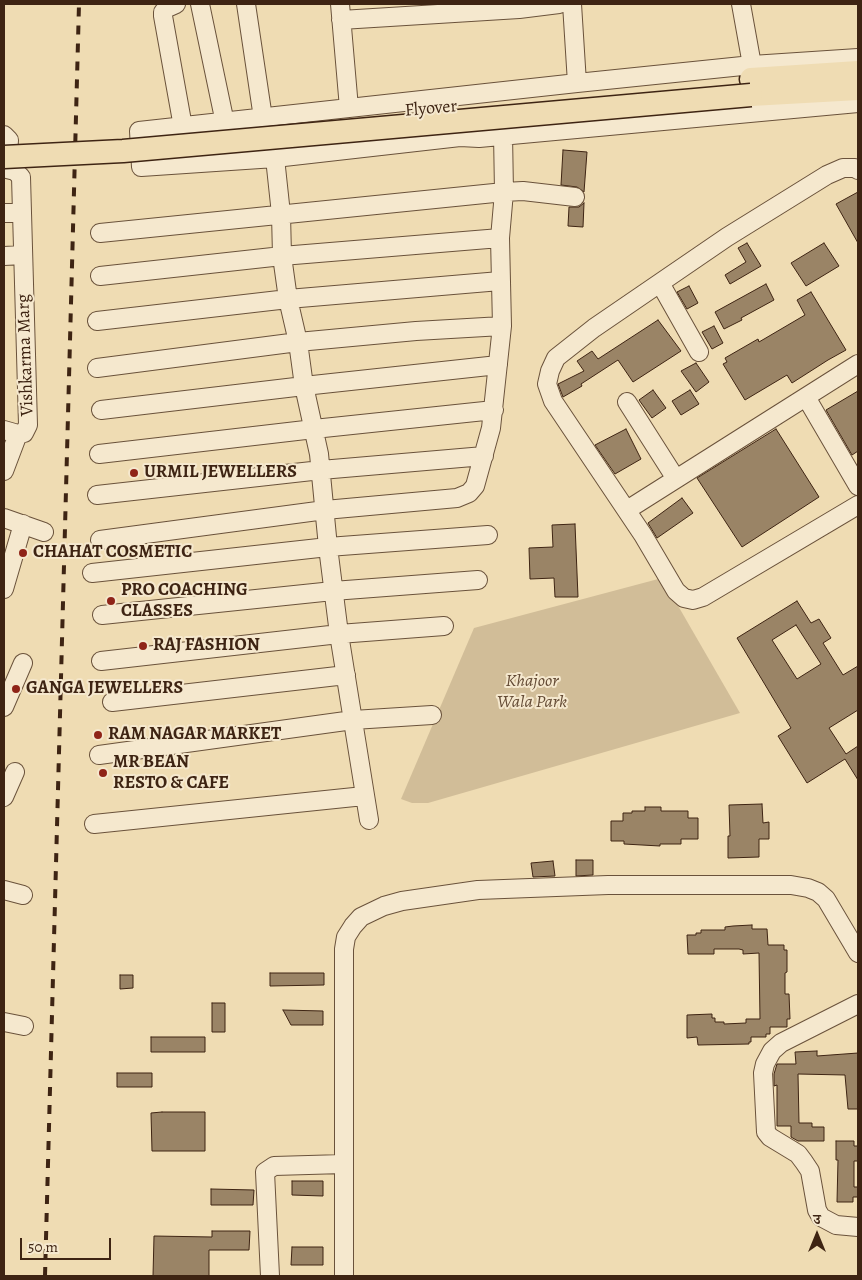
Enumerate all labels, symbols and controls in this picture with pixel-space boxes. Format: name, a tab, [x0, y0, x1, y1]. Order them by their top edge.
street label: Flyover	[404, 96, 458, 122]
street label: Vishkarma Marg	[13, 293, 39, 417]
place label: URMIL JEWELLERS	[144, 462, 297, 484]
marker: URMIL JEWELLERS	[128, 467, 140, 479]
place label: CHAHAT COSMETIC	[33, 542, 192, 564]
marker: CHAHAT COSMETIC	[17, 547, 29, 559]
place label: PRO COACHING CLASSES	[121, 580, 248, 622]
marker: PRO COACHING CLASSES	[105, 595, 117, 607]
place label: RAJ FASHION	[153, 635, 260, 657]
marker: RAJ FASHION	[137, 640, 149, 652]
park label: Khajoor Wala Park	[497, 671, 567, 714]
place label: GANGA JEWELLERS	[26, 678, 183, 700]
marker: GANGA JEWELLERS	[10, 683, 22, 695]
place label: RAM NAGAR MARKET	[108, 724, 281, 746]
marker: RAM NAGAR MARKET	[92, 729, 104, 741]
place label: MR BEAN RESTO & CAFE	[113, 752, 229, 794]
marker: MR BEAN RESTO & CAFE	[97, 767, 109, 779]
north arrow	[792, 1210, 842, 1260]
text: उ	[813, 1210, 821, 1229]
scale bar	[22, 1228, 114, 1260]
text: 50 m	[28, 1237, 58, 1257]

